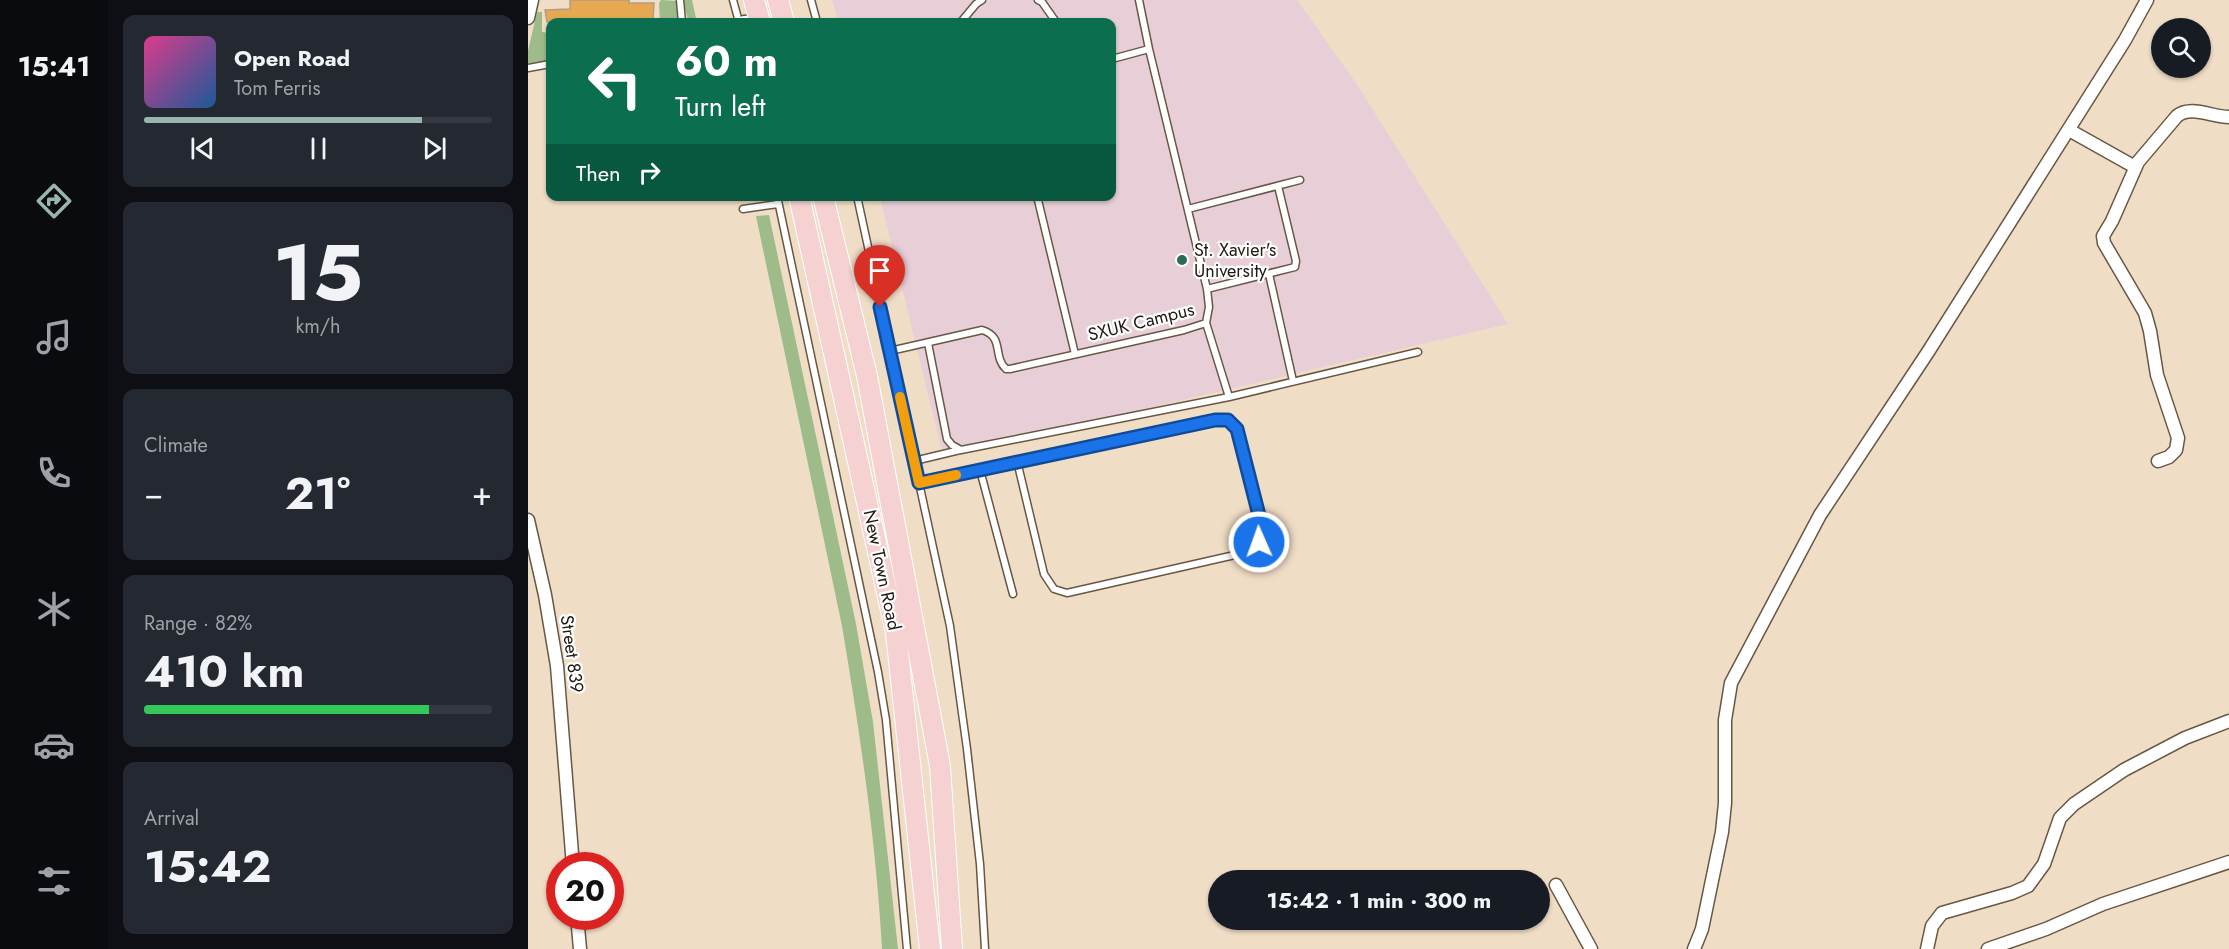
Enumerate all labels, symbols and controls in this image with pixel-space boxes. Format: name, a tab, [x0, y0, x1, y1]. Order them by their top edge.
map controls	[2151, 18, 2211, 78]
button: search	[2151, 18, 2211, 78]
text: 60 m	[675, 31, 778, 92]
text: Open Road	[234, 42, 350, 74]
icon: left	[576, 42, 654, 120]
text: 15:41	[18, 47, 90, 86]
text: Tom Ferris	[234, 74, 321, 103]
text: Turn left	[675, 87, 765, 126]
icon: previous	[186, 132, 219, 165]
icon: pause	[302, 132, 335, 165]
icon: next	[418, 132, 451, 165]
icon: right	[633, 156, 666, 189]
text: Then	[576, 157, 621, 189]
icon: directions	[33, 180, 75, 222]
text: 15	[273, 217, 363, 329]
place label: St. Xavier's University	[1194, 237, 1276, 284]
pin	[854, 245, 905, 307]
marker: St. Xavier's University	[1175, 253, 1189, 267]
icon: arrive	[863, 254, 896, 287]
street label: SXUK Campus	[1085, 296, 1197, 348]
text: km/h	[295, 312, 341, 341]
icon: music	[33, 316, 75, 358]
text: Climate	[144, 431, 208, 460]
icon: phone	[33, 452, 75, 494]
text: 21°	[285, 461, 350, 526]
text: −	[144, 470, 163, 517]
text: +	[472, 470, 492, 517]
street label: New Town Road	[857, 507, 907, 633]
position arrow	[1227, 510, 1291, 574]
icon: climate	[33, 588, 75, 630]
text: Range · 82%	[144, 609, 252, 638]
street label: Street 839	[554, 613, 590, 695]
text: 410 km	[144, 639, 304, 704]
icon: car	[33, 724, 75, 766]
text: Arrival	[144, 804, 199, 833]
text: 15:42	[144, 834, 271, 899]
speed limit sign: 20	[546, 852, 624, 930]
icon: filters	[33, 860, 75, 902]
text: 15:42 · 1 min · 300 m	[1267, 884, 1491, 916]

